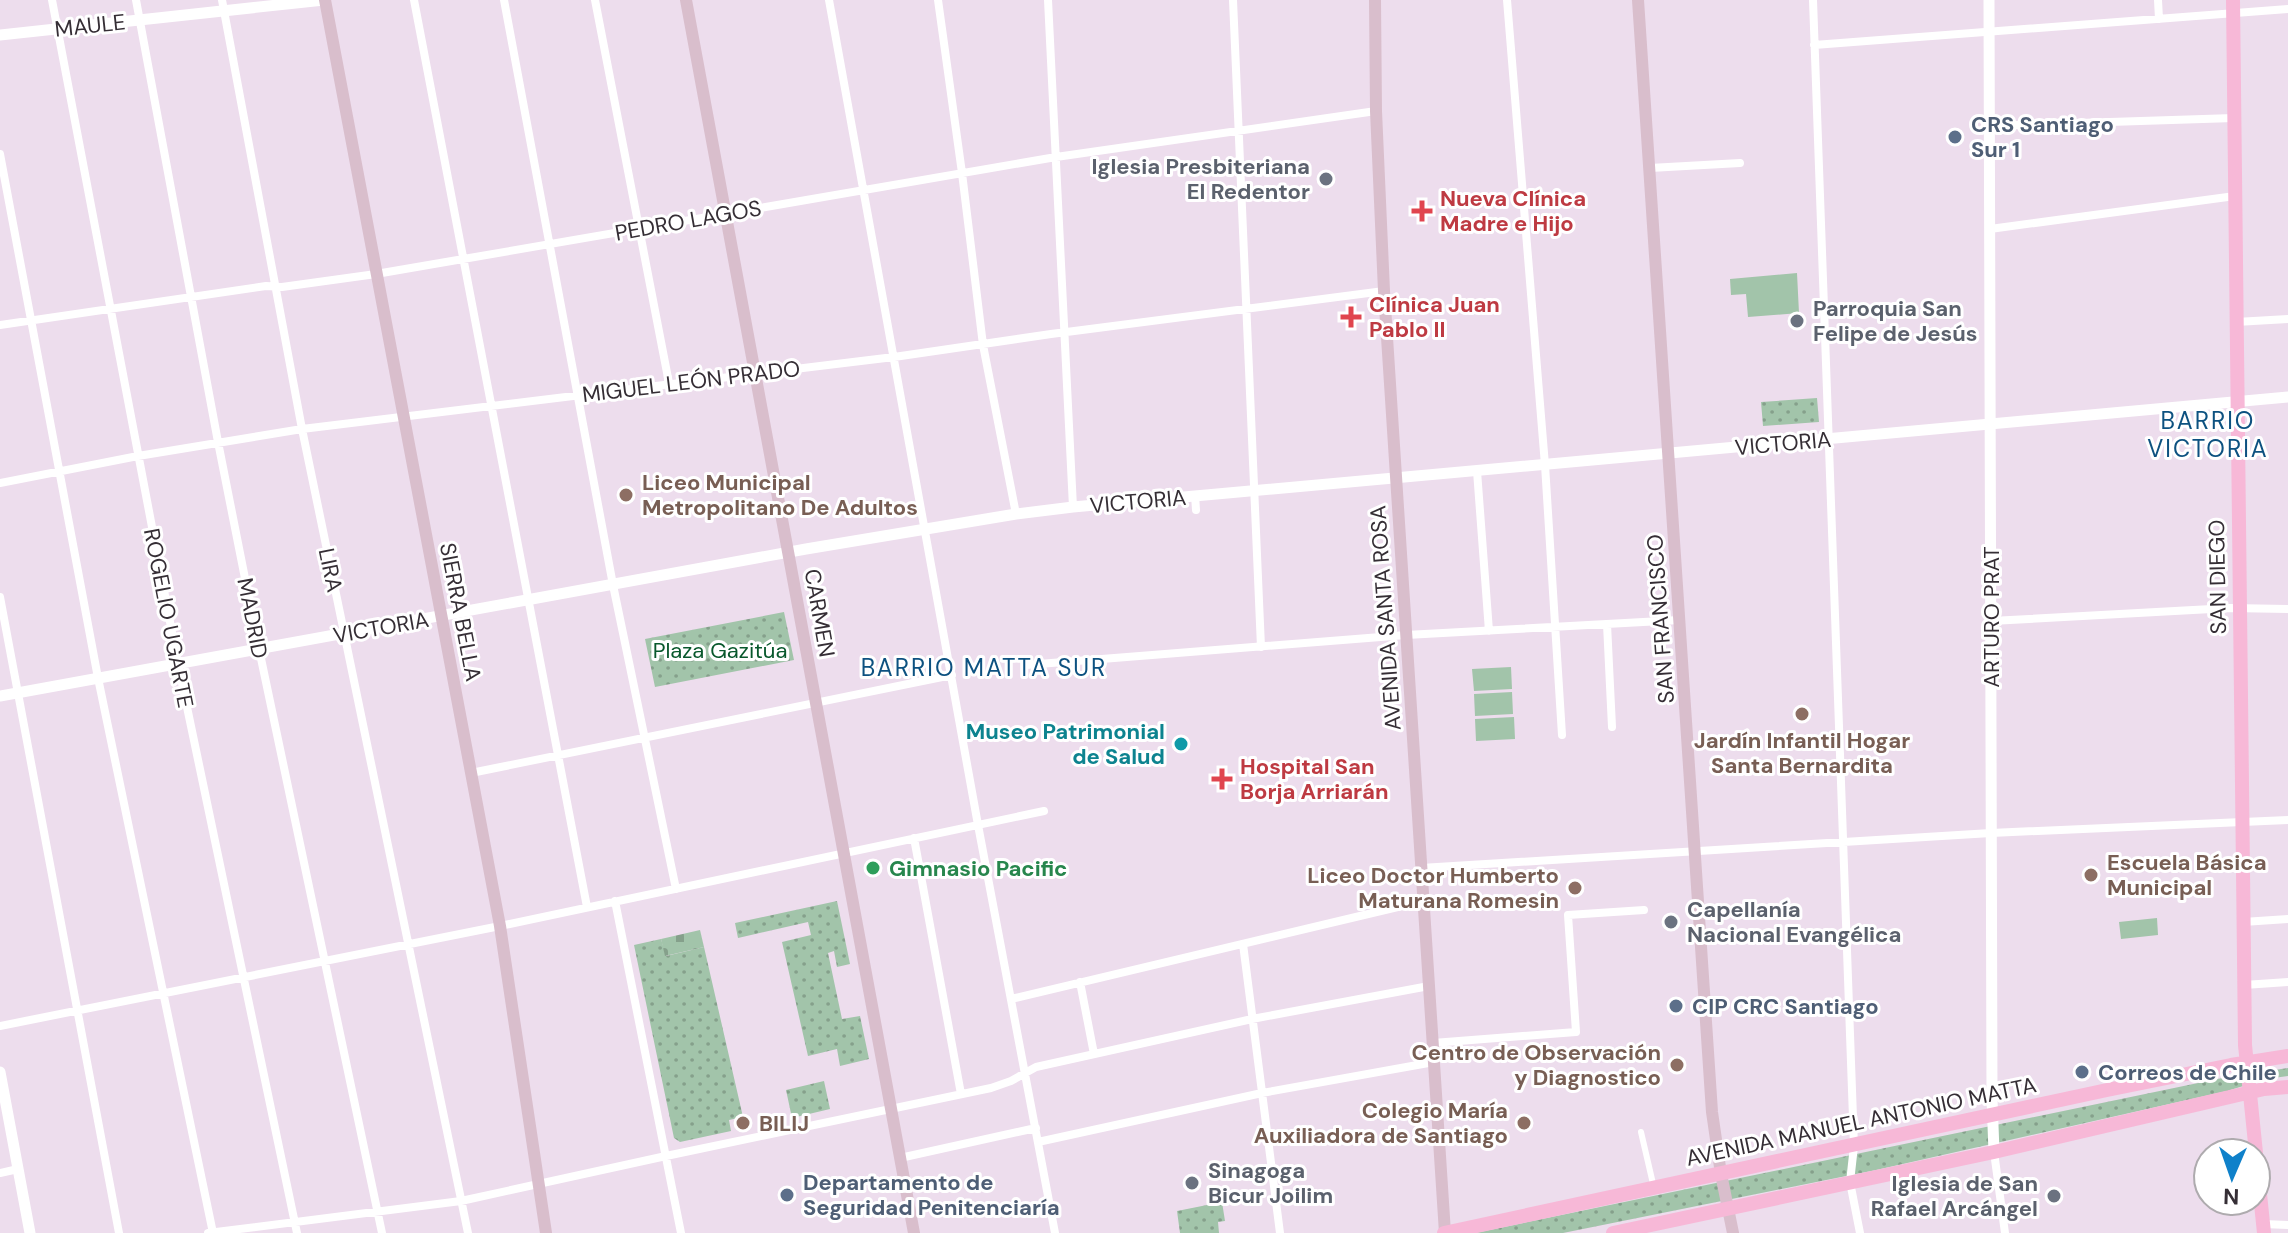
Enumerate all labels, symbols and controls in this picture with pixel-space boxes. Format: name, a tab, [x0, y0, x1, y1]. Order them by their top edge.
street label: MAULE	[53, 7, 127, 44]
place label: CRS Santiago Sur 1	[1971, 110, 2114, 164]
marker: CRS Santiago Sur 1	[1946, 128, 1964, 146]
place label: Iglesia Presbiteriana El Redentor	[1091, 152, 1310, 206]
marker: Iglesia Presbiteriana El Redentor	[1317, 170, 1335, 188]
place label: Nueva Clínica Madre e Hijo	[1440, 184, 1586, 238]
street label: PEDRO LAGOS	[613, 193, 764, 248]
marker: Nueva Clínica Madre e Hijo	[1411, 200, 1433, 222]
place label: Clínica Juan Pablo II	[1369, 290, 1500, 344]
place label: Parroquia San Felipe de Jesús	[1813, 294, 1978, 348]
marker: Clínica Juan Pablo II	[1340, 306, 1362, 328]
marker: Parroquia San Felipe de Jesús	[1788, 312, 1806, 330]
street label: MIGUEL LEÓN PRADO	[580, 354, 802, 409]
district label: BARRIO VICTORIA	[2147, 405, 2269, 464]
street label: VICTORIA	[1734, 425, 1832, 462]
place label: Liceo Municipal Metropolitano De Adultos	[642, 468, 918, 522]
street label: VICTORIA	[1089, 483, 1187, 520]
marker: Liceo Municipal Metropolitano De Adultos	[617, 486, 635, 504]
street label: AVENIDA SANTA ROSA	[1363, 504, 1408, 731]
street label: SAN DIEGO	[2202, 519, 2233, 635]
street label: ROGELIO UGARTE	[137, 526, 200, 710]
street label: SAN FRANCISCO	[1640, 533, 1681, 705]
street label: SIERRA BELLA	[433, 540, 488, 684]
street label: LIRA	[312, 545, 349, 595]
street label: ARTURO PRAT	[1977, 546, 2006, 688]
street label: CARMEN	[797, 567, 842, 660]
street label: MADRID	[230, 575, 275, 661]
street label: VICTORIA	[331, 605, 431, 650]
park label: Plaza Gazitúa	[653, 636, 787, 665]
district label: BARRIO MATTA SUR	[861, 652, 1107, 683]
marker: Jardín Infantil Hogar Santa Bernardita	[1793, 705, 1811, 723]
place label: Museo Patrimonial de Salud	[966, 717, 1165, 771]
place label: Jardín Infantil Hogar Santa Bernardita	[1694, 726, 1910, 780]
marker: Museo Patrimonial de Salud	[1172, 735, 1190, 753]
place label: Hospital San Borja Arriarán	[1240, 752, 1389, 806]
marker: Hospital San Borja Arriarán	[1211, 768, 1233, 790]
place label: Escuela Básica Municipal	[2107, 848, 2267, 902]
place label: Gimnasio Pacific	[889, 854, 1067, 883]
marker: Gimnasio Pacific	[864, 859, 882, 877]
place label: Liceo Doctor Humberto Maturana Romesin	[1307, 861, 1559, 915]
marker: Escuela Básica Municipal	[2082, 866, 2100, 884]
marker: Liceo Doctor Humberto Maturana Romesin	[1566, 879, 1584, 897]
place label: Capellanía Nacional Evangélica	[1687, 895, 1901, 949]
marker: Capellanía Nacional Evangélica	[1662, 913, 1680, 931]
place label: CIP CRC Santiago	[1692, 992, 1879, 1021]
marker: CIP CRC Santiago	[1667, 997, 1685, 1015]
place label: Centro de Observación y Diagnostico	[1412, 1038, 1661, 1092]
marker: Centro de Observación y Diagnostico	[1668, 1056, 1686, 1074]
place label: Correos de Chile	[2098, 1058, 2277, 1087]
marker: Correos de Chile	[2073, 1063, 2091, 1081]
street label: AVENIDA MANUEL ANTONIO MATTA	[1683, 1070, 2039, 1173]
place label: Colegio María Auxiliadora de Santiago	[1254, 1096, 1508, 1150]
place label: BILIJ	[759, 1109, 809, 1138]
marker: BILIJ	[734, 1114, 752, 1132]
marker: Colegio María Auxiliadora de Santiago	[1515, 1114, 1533, 1132]
north arrow	[2192, 1137, 2272, 1217]
place label: Sinagoga Bicur Joilim	[1208, 1156, 1333, 1210]
place label: Departamento de Seguridad Penitenciaría	[803, 1168, 1060, 1222]
place label: Iglesia de San Rafael Arcángel	[1871, 1169, 2038, 1223]
marker: Sinagoga Bicur Joilim	[1183, 1174, 1201, 1192]
text: N	[2223, 1182, 2240, 1211]
marker: Departamento de Seguridad Penitenciaría	[778, 1186, 796, 1204]
marker: Iglesia de San Rafael Arcángel	[2045, 1187, 2063, 1205]

